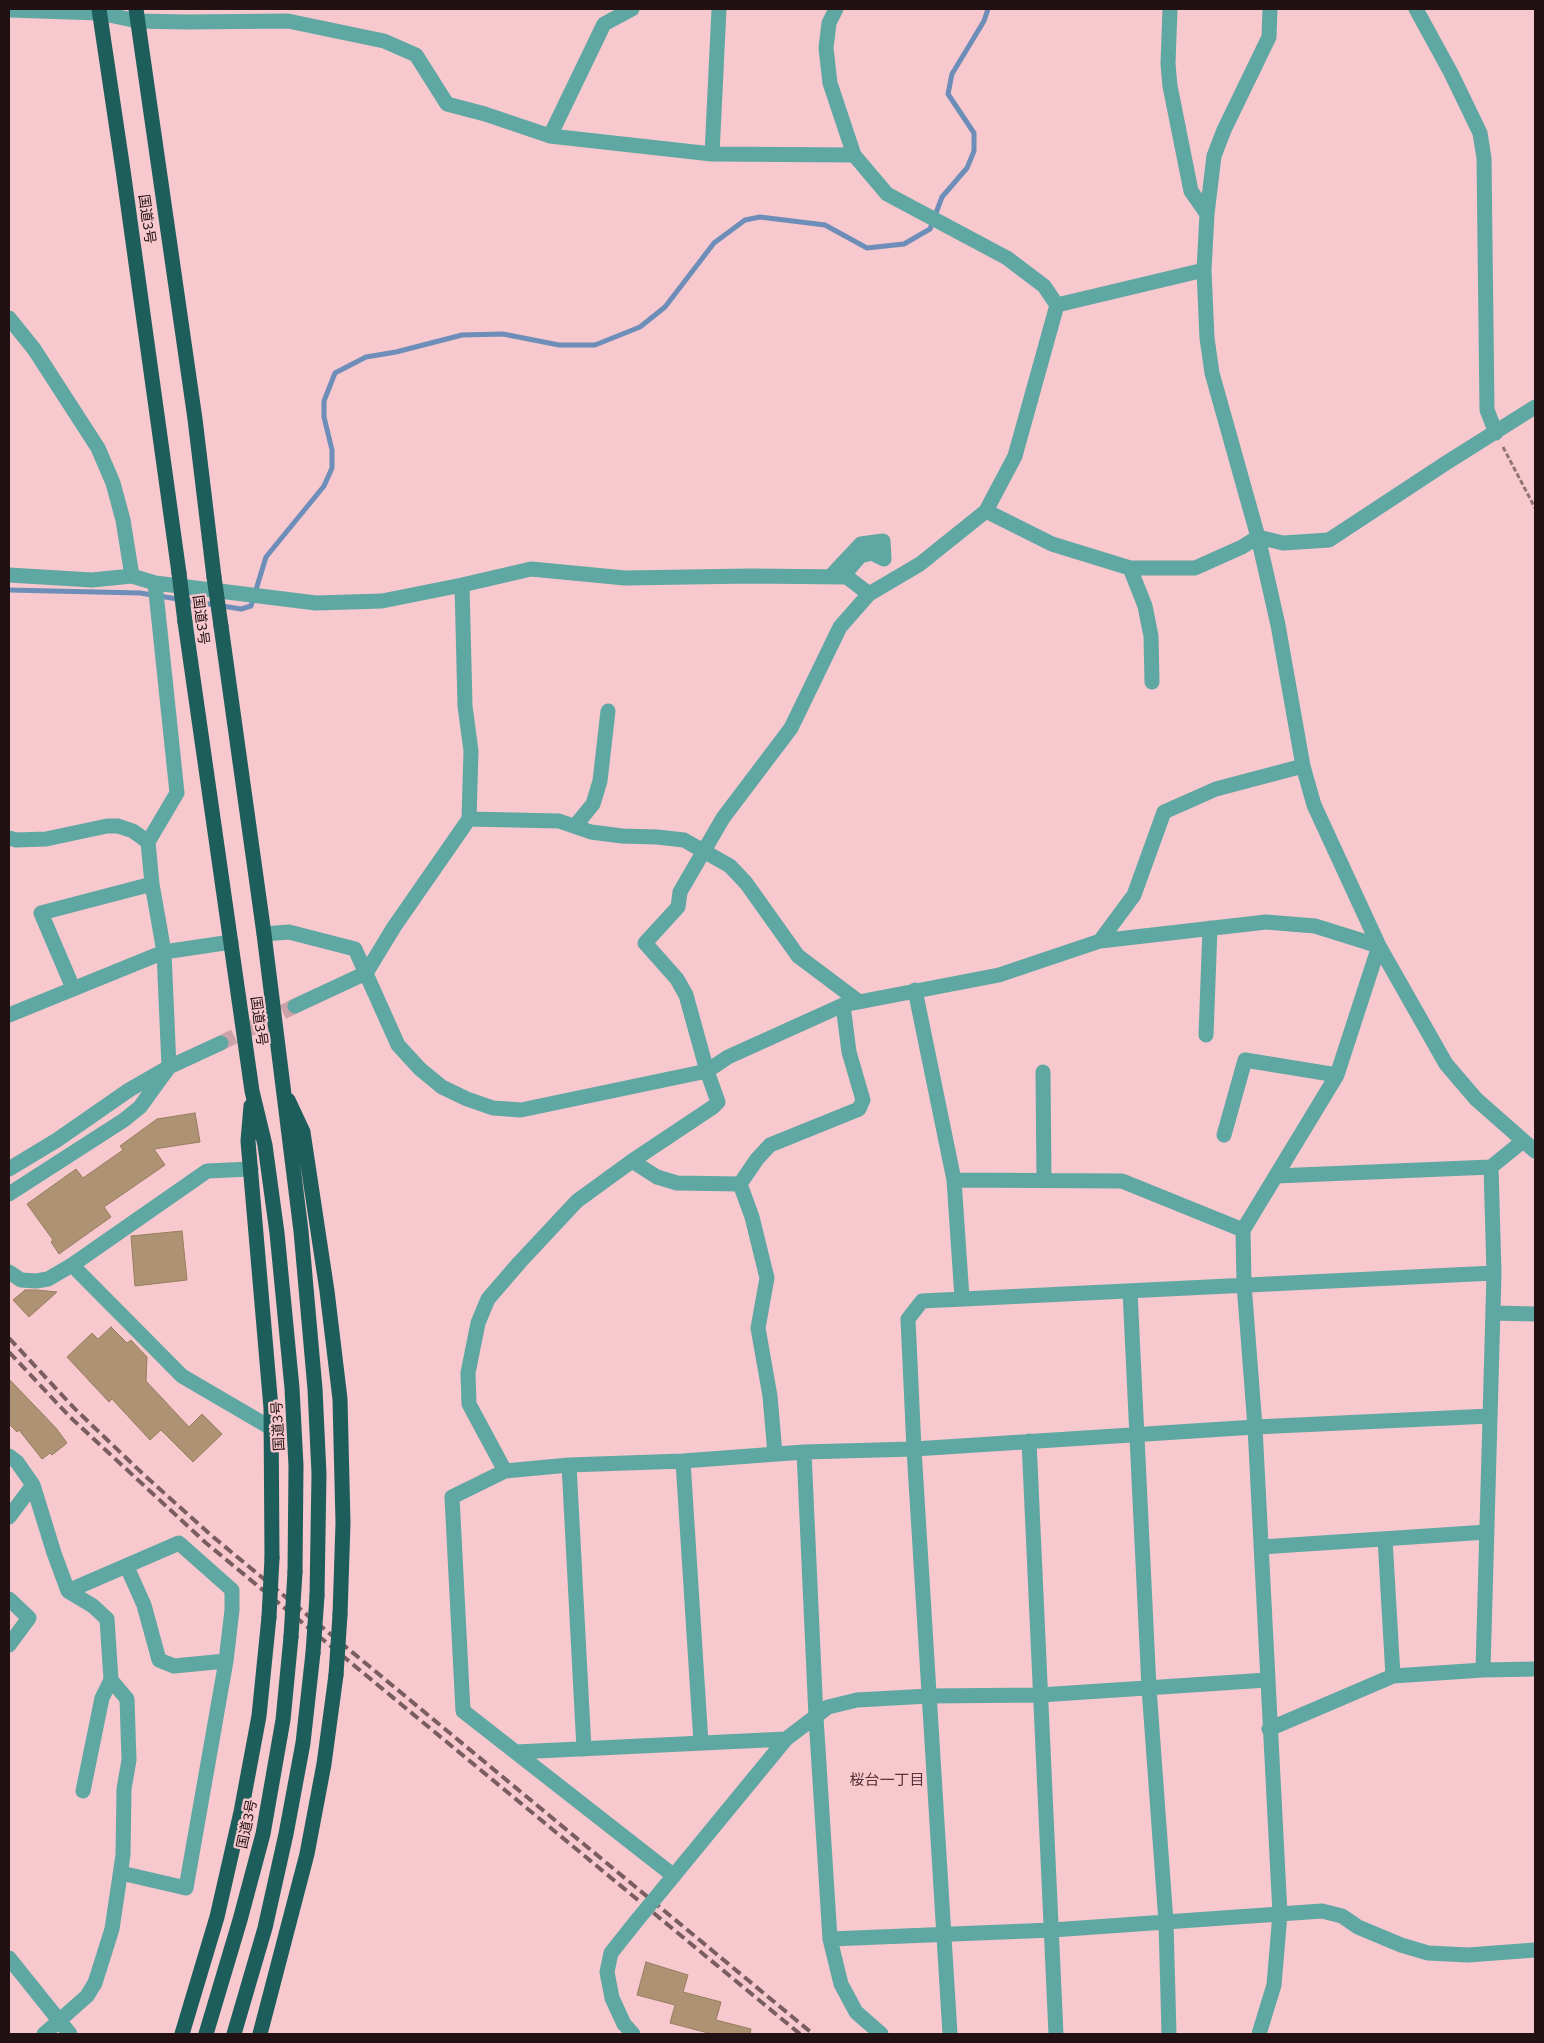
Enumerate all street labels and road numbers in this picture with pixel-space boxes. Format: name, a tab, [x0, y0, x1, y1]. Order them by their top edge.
street label: 国道3号	[135, 193, 159, 245]
street label: 国道3号	[190, 594, 212, 646]
street label: 国道3号	[247, 995, 271, 1047]
street label: 国道3号	[268, 1401, 288, 1451]
street label: 国道3号	[234, 1798, 260, 1850]

